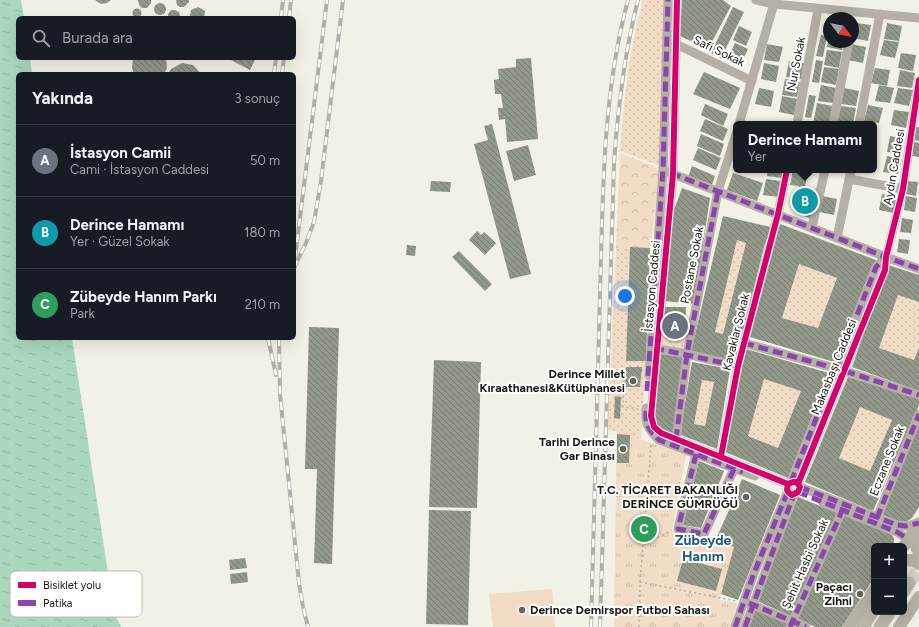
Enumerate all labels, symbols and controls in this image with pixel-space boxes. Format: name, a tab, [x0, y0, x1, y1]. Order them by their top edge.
north arrow	[823, 12, 859, 48]
search box	[16, 16, 296, 60]
icon: search	[30, 27, 52, 49]
text: Burada ara	[62, 29, 133, 47]
street label: Safi Sokak	[691, 33, 747, 70]
street label: Nur Sokak	[784, 36, 808, 92]
text: Yakında	[32, 88, 93, 108]
text: 3 sonuç	[235, 91, 280, 106]
popup	[733, 121, 877, 173]
street label: Aydın Caddesi	[880, 128, 908, 206]
text: Derince Hamamı	[748, 131, 862, 149]
text: İstasyon Camii	[70, 144, 171, 162]
text: Yer	[748, 149, 766, 164]
text: A	[40, 153, 50, 168]
text: 50 m	[250, 153, 280, 168]
text: Cami · İstasyon Caddesi	[70, 162, 209, 177]
pin: B	[792, 186, 818, 216]
text: Derince Hamamı	[70, 216, 184, 234]
text: B	[41, 225, 49, 240]
text: 180 m	[244, 225, 280, 240]
street label: Postane Sokak	[678, 225, 706, 305]
text: Yer · Güzel Sokak	[70, 234, 170, 249]
street label: İstasyon Caddesi	[641, 240, 663, 332]
your location	[615, 286, 635, 306]
text: Zübeyde Hanım Parkı	[70, 288, 217, 306]
street label: Kavaklar Sokak	[720, 292, 752, 372]
text: C	[40, 297, 50, 312]
text: 210 m	[245, 297, 280, 312]
text: Park	[70, 306, 95, 321]
pin: A	[662, 311, 688, 341]
street label: Makasbaşı Caddesi	[808, 317, 860, 417]
place label: Derince Millet Kıraathanesi&Kütüphanesi	[479, 367, 625, 395]
marker: Derince Millet Kıraathanesi&Kütüphanesi	[628, 376, 638, 386]
street label: Eczane Sokak	[867, 424, 907, 498]
place label: Tarihi Derince Gar Binası	[539, 435, 615, 463]
marker: Tarihi Derince Gar Binası	[618, 444, 628, 454]
place label: T.C. TİCARET BAKANLIĞI DERİNCE GÜMRÜĞÜ	[597, 483, 738, 511]
marker: T.C. TİCARET BAKANLIĞI DERİNCE GÜMRÜĞÜ	[741, 492, 751, 502]
pin: C	[631, 514, 657, 544]
street label: Şehit Hasbi Sokak	[779, 517, 831, 611]
district label: Zübeyde Hanım	[675, 532, 731, 565]
map controls	[871, 543, 907, 615]
button: +	[871, 543, 907, 579]
legend	[10, 571, 142, 617]
text: Bisiklet yolu	[43, 579, 101, 592]
button: −	[871, 579, 907, 615]
place label: Paçacı Zihni	[816, 580, 852, 608]
marker: Paçacı Zihni	[855, 589, 865, 599]
text: Patika	[43, 597, 72, 610]
place label: Derince Demirspor Futbol Sahası	[530, 603, 710, 617]
marker: Derince Demirspor Futbol Sahası	[517, 605, 527, 615]

